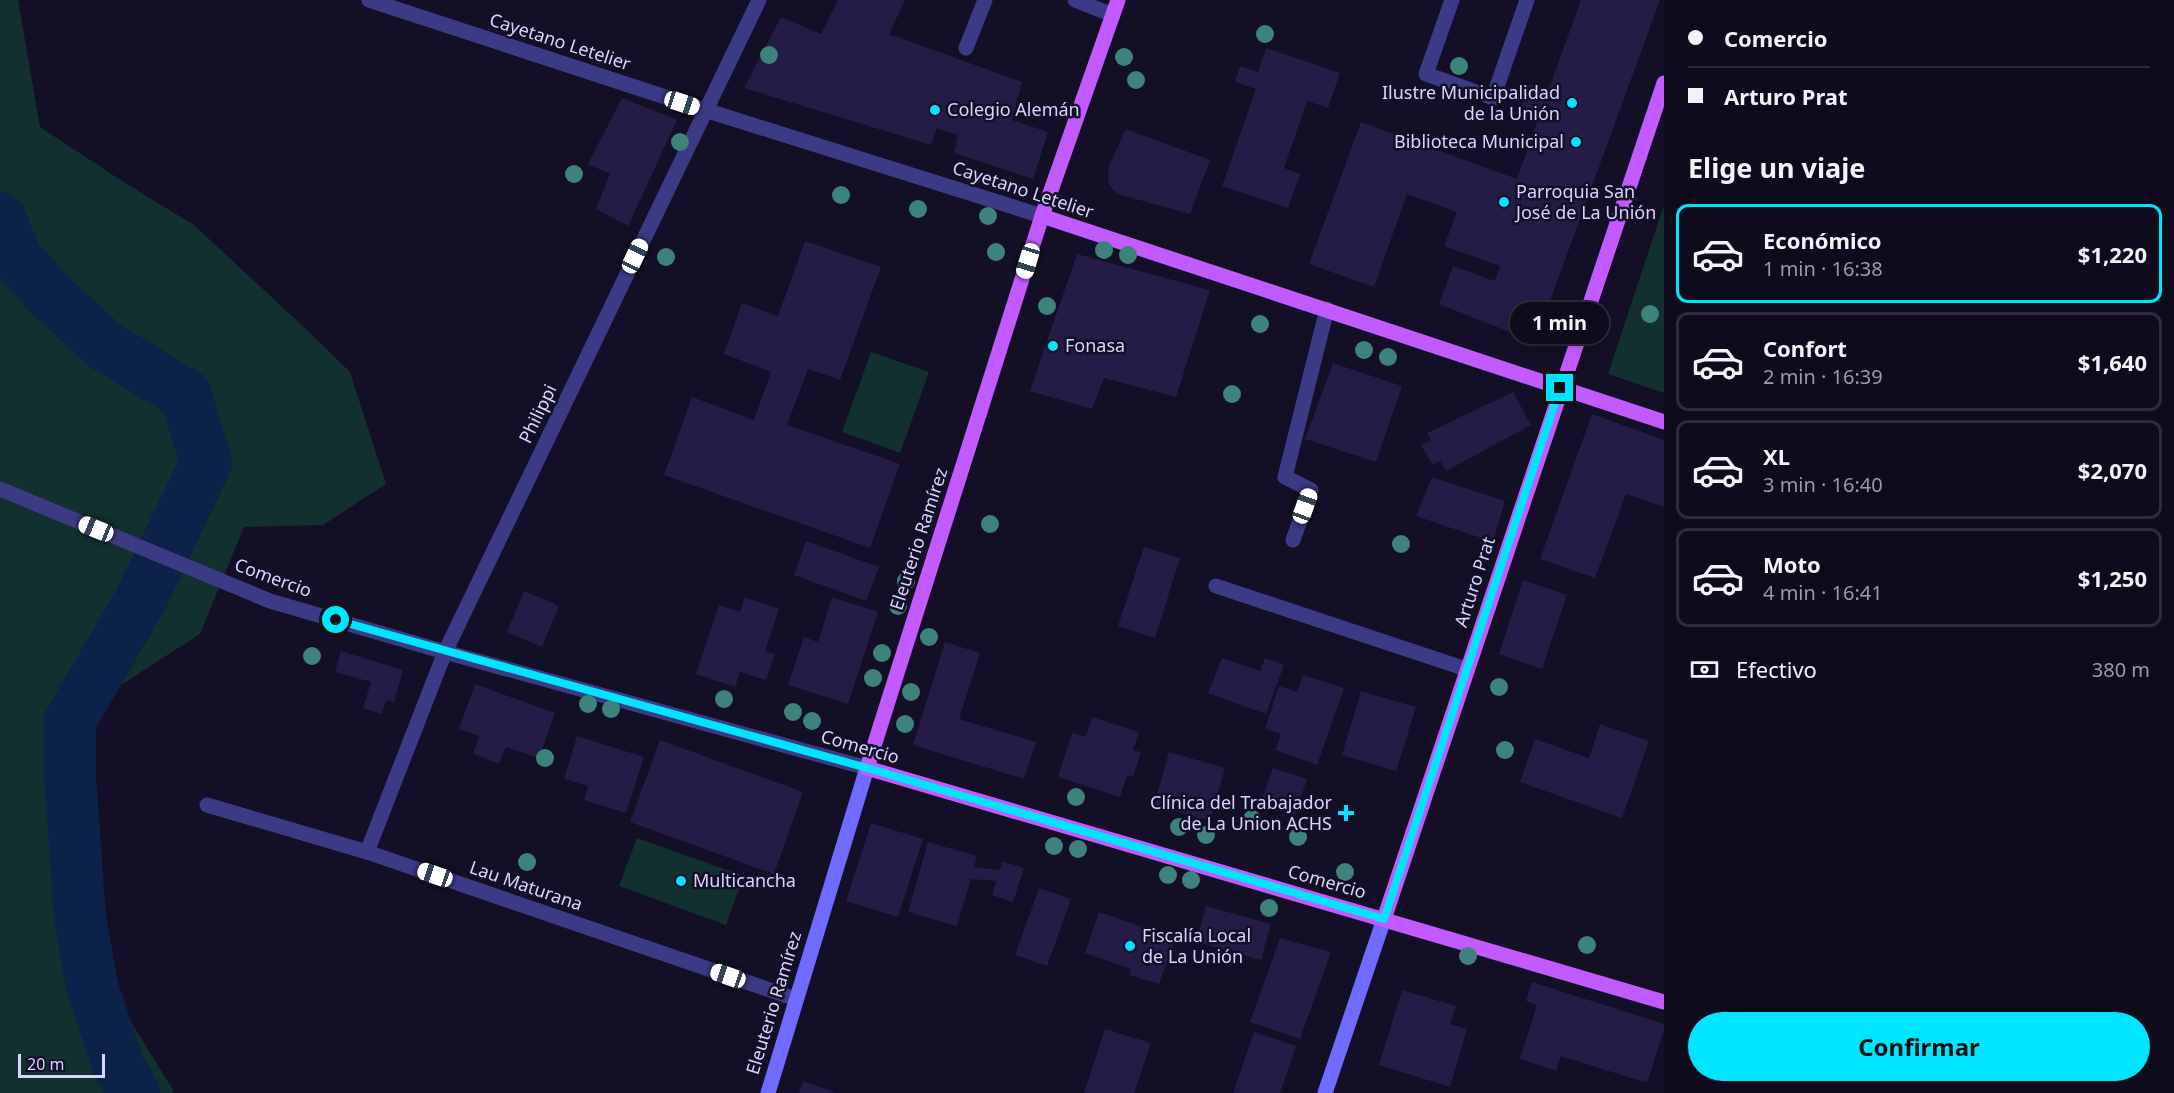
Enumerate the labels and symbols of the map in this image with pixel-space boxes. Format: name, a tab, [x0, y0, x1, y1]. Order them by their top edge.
street label: Cayetano Letelier	[487, 7, 635, 75]
place label: Ilustre Municipalidad de la Unión	[1382, 80, 1560, 125]
car	[662, 89, 702, 117]
marker: Ilustre Municipalidad de la Unión	[1565, 96, 1579, 110]
place label: Colegio Alemán	[947, 97, 1080, 121]
marker: Colegio Alemán	[928, 103, 942, 117]
place label: Biblioteca Municipal	[1394, 129, 1564, 153]
marker: Biblioteca Municipal	[1569, 135, 1583, 149]
street label: Cayetano Letelier	[950, 155, 1098, 223]
place label: Parroquia San José de La Unión	[1514, 179, 1656, 224]
marker: Parroquia San José de La Unión	[1497, 195, 1511, 209]
car	[619, 236, 651, 276]
car	[1014, 241, 1042, 281]
callout: 1 min	[1510, 301, 1610, 343]
place label: Fonasa	[1065, 333, 1125, 357]
marker: Fonasa	[1046, 339, 1060, 353]
route end	[1546, 374, 1573, 401]
street label: Philippi	[513, 380, 562, 447]
street label: Eleuterio Ramírez	[884, 464, 952, 613]
car	[1290, 486, 1320, 526]
car	[76, 514, 116, 544]
street label: Arturo Prat	[1448, 533, 1500, 630]
street label: Comercio	[231, 552, 315, 602]
route start	[322, 606, 349, 633]
street label: Comercio	[818, 723, 902, 769]
place label: Clínica del Trabajador de La Union ACHS	[1150, 790, 1333, 835]
marker: Clínica del Trabajador de La Union ACHS	[1337, 804, 1355, 822]
street label: Lau Maturana	[467, 855, 586, 916]
street label: Comercio	[1285, 858, 1369, 904]
car	[415, 861, 455, 889]
place label: Multicancha	[693, 868, 796, 892]
marker: Multicancha	[674, 874, 688, 888]
place label: Fiscalía Local de La Unión	[1142, 923, 1251, 968]
street label: Eleuterio Ramírez	[740, 928, 806, 1077]
marker: Fiscalía Local de La Unión	[1123, 939, 1137, 953]
car	[708, 962, 748, 990]
scale bar	[18, 1051, 105, 1078]

